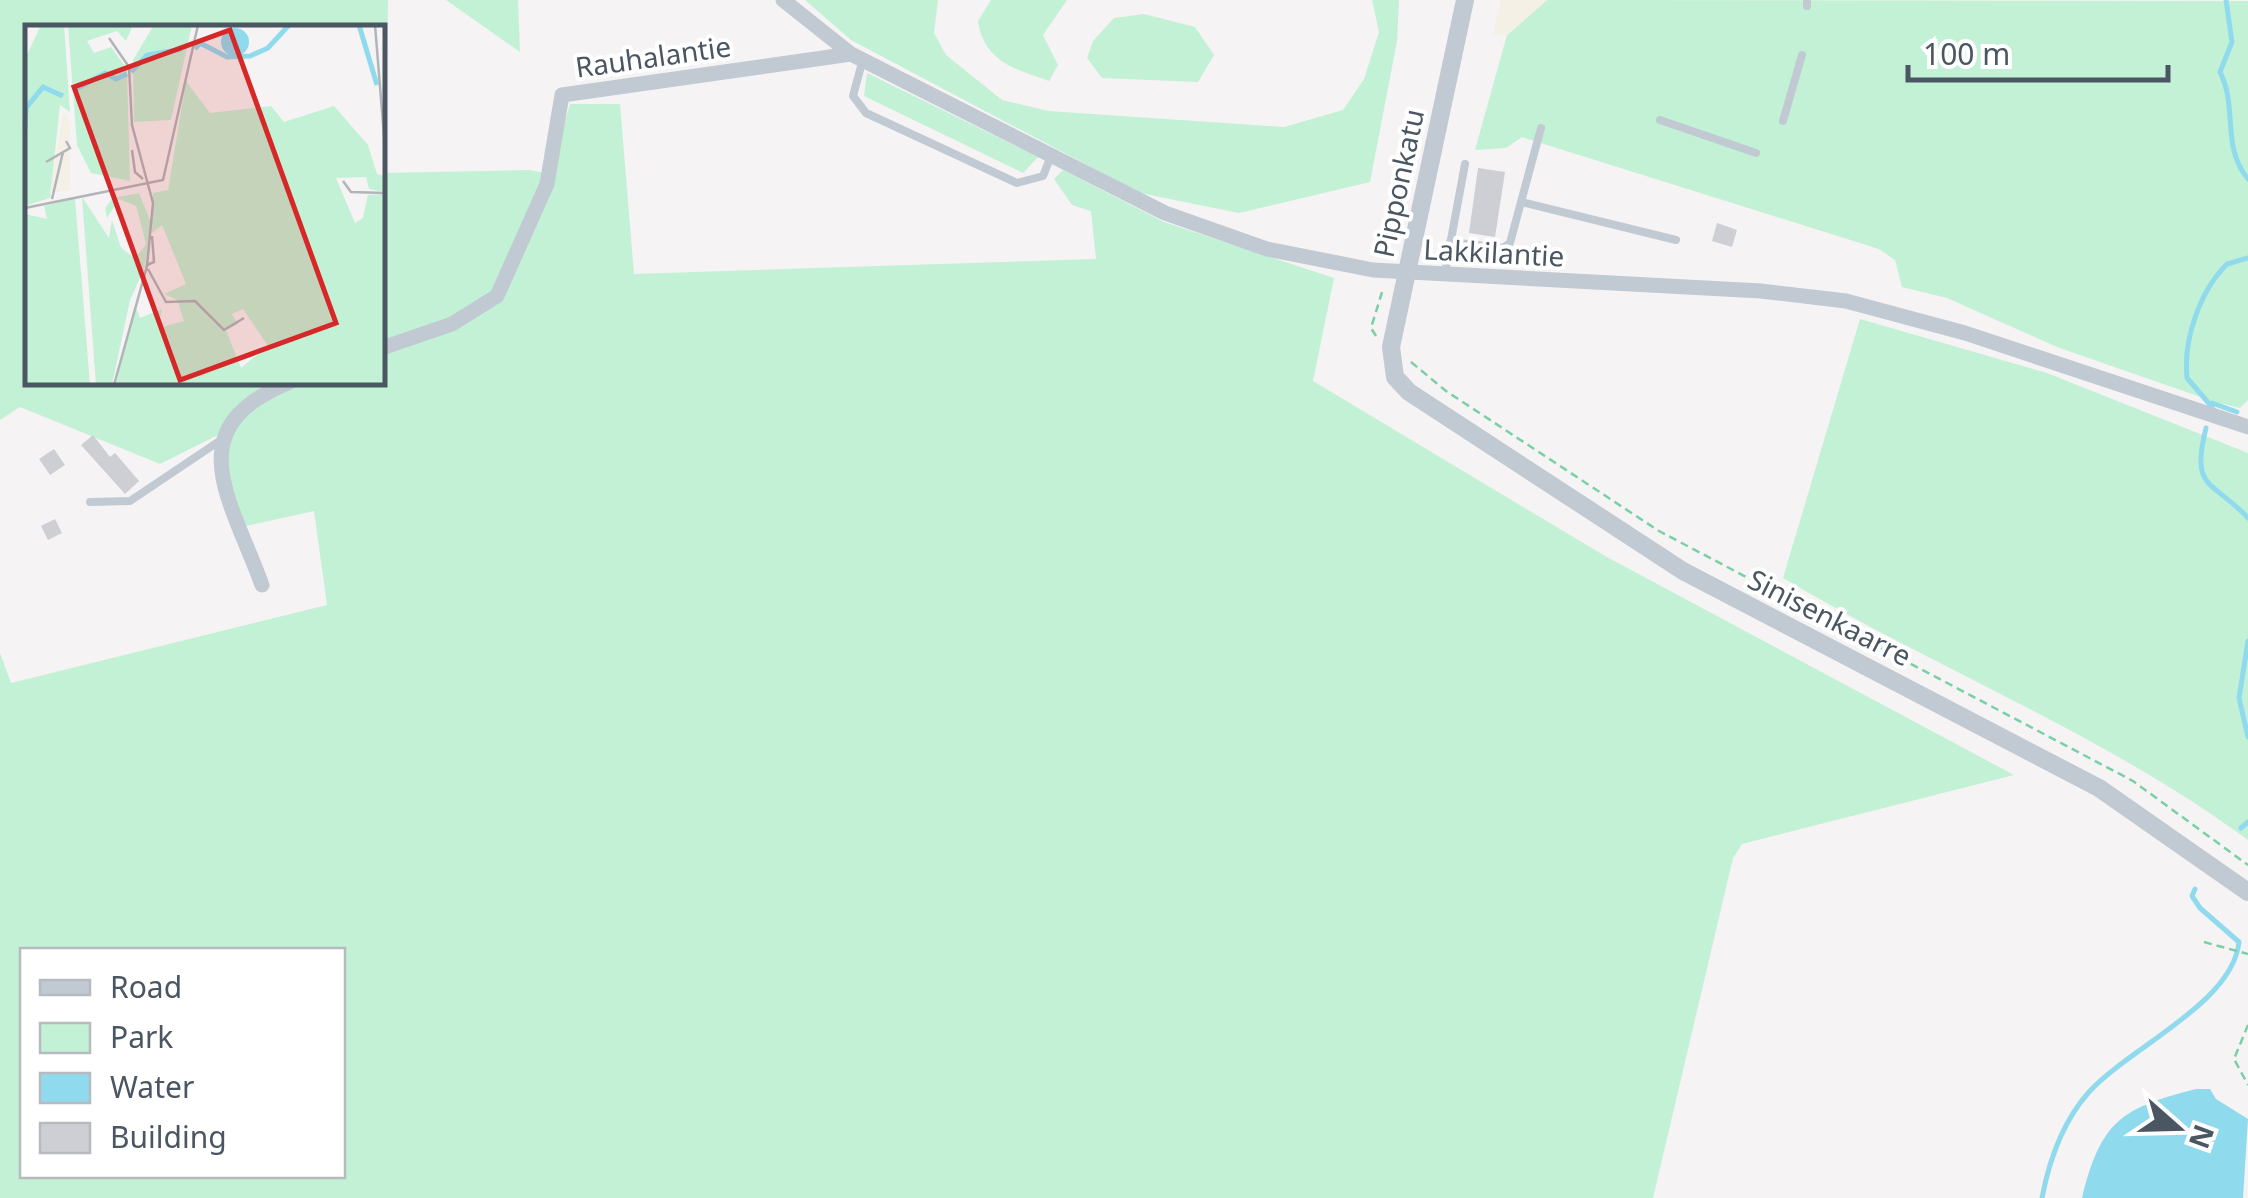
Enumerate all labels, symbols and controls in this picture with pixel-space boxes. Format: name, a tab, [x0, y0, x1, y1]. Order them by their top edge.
scale bar	[1908, 20, 2168, 82]
inset map	[25, 25, 385, 385]
street label: Rauhalantie	[573, 26, 733, 86]
text: 100 m	[1923, 33, 2010, 74]
street label: Pipponkatu	[1364, 105, 1432, 261]
street label: Lakkilantie	[1423, 229, 1565, 275]
street label: Sinisenkaarre	[1742, 560, 1918, 674]
legend	[20, 948, 345, 1178]
text: Road	[110, 966, 182, 1007]
text: Park	[110, 1016, 173, 1057]
text: Water	[110, 1066, 194, 1107]
north arrow	[2128, 1078, 2228, 1178]
text: Building	[110, 1116, 227, 1157]
text: N	[2181, 1120, 2224, 1154]

